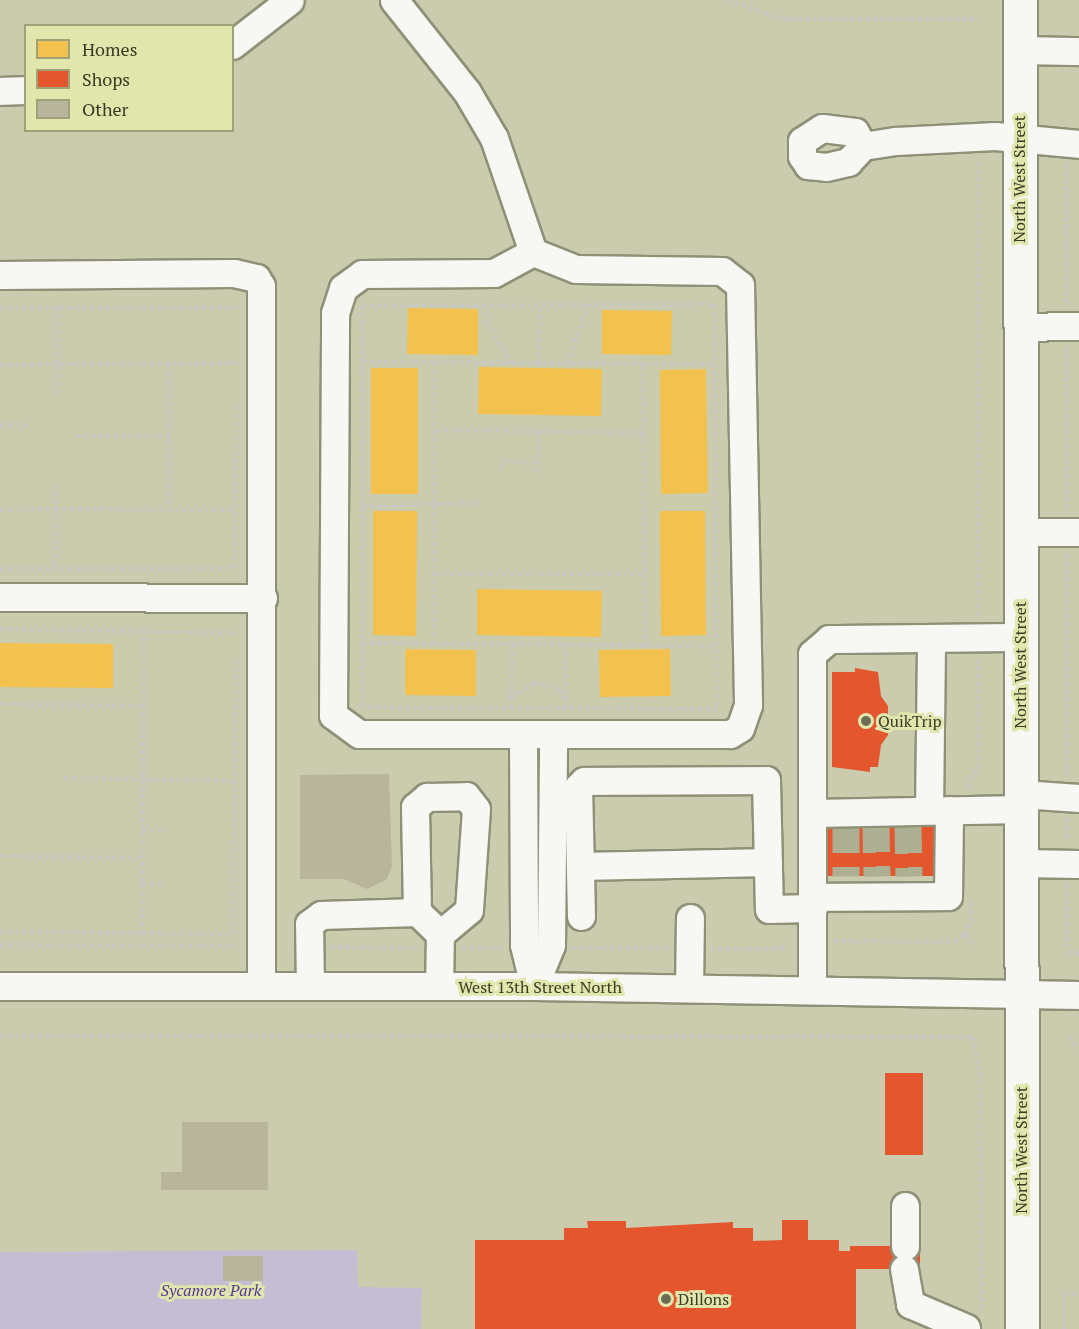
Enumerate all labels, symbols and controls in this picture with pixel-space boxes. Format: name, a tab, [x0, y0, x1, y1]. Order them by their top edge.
legend	[24, 24, 234, 132]
text: Homes	[82, 37, 137, 61]
text: Shops	[82, 67, 130, 91]
text: Other	[82, 97, 129, 121]
street label: North West Street	[1009, 115, 1029, 243]
street label: North West Street	[1010, 601, 1030, 729]
place label: QuikTrip	[878, 711, 942, 731]
marker: QuikTrip	[859, 714, 873, 728]
street label: West 13th Street North	[458, 977, 622, 997]
street label: North West Street	[1011, 1086, 1031, 1214]
park label: Sycamore Park	[161, 1280, 261, 1300]
place label: Dillons	[678, 1289, 729, 1309]
marker: Dillons	[659, 1292, 673, 1306]

